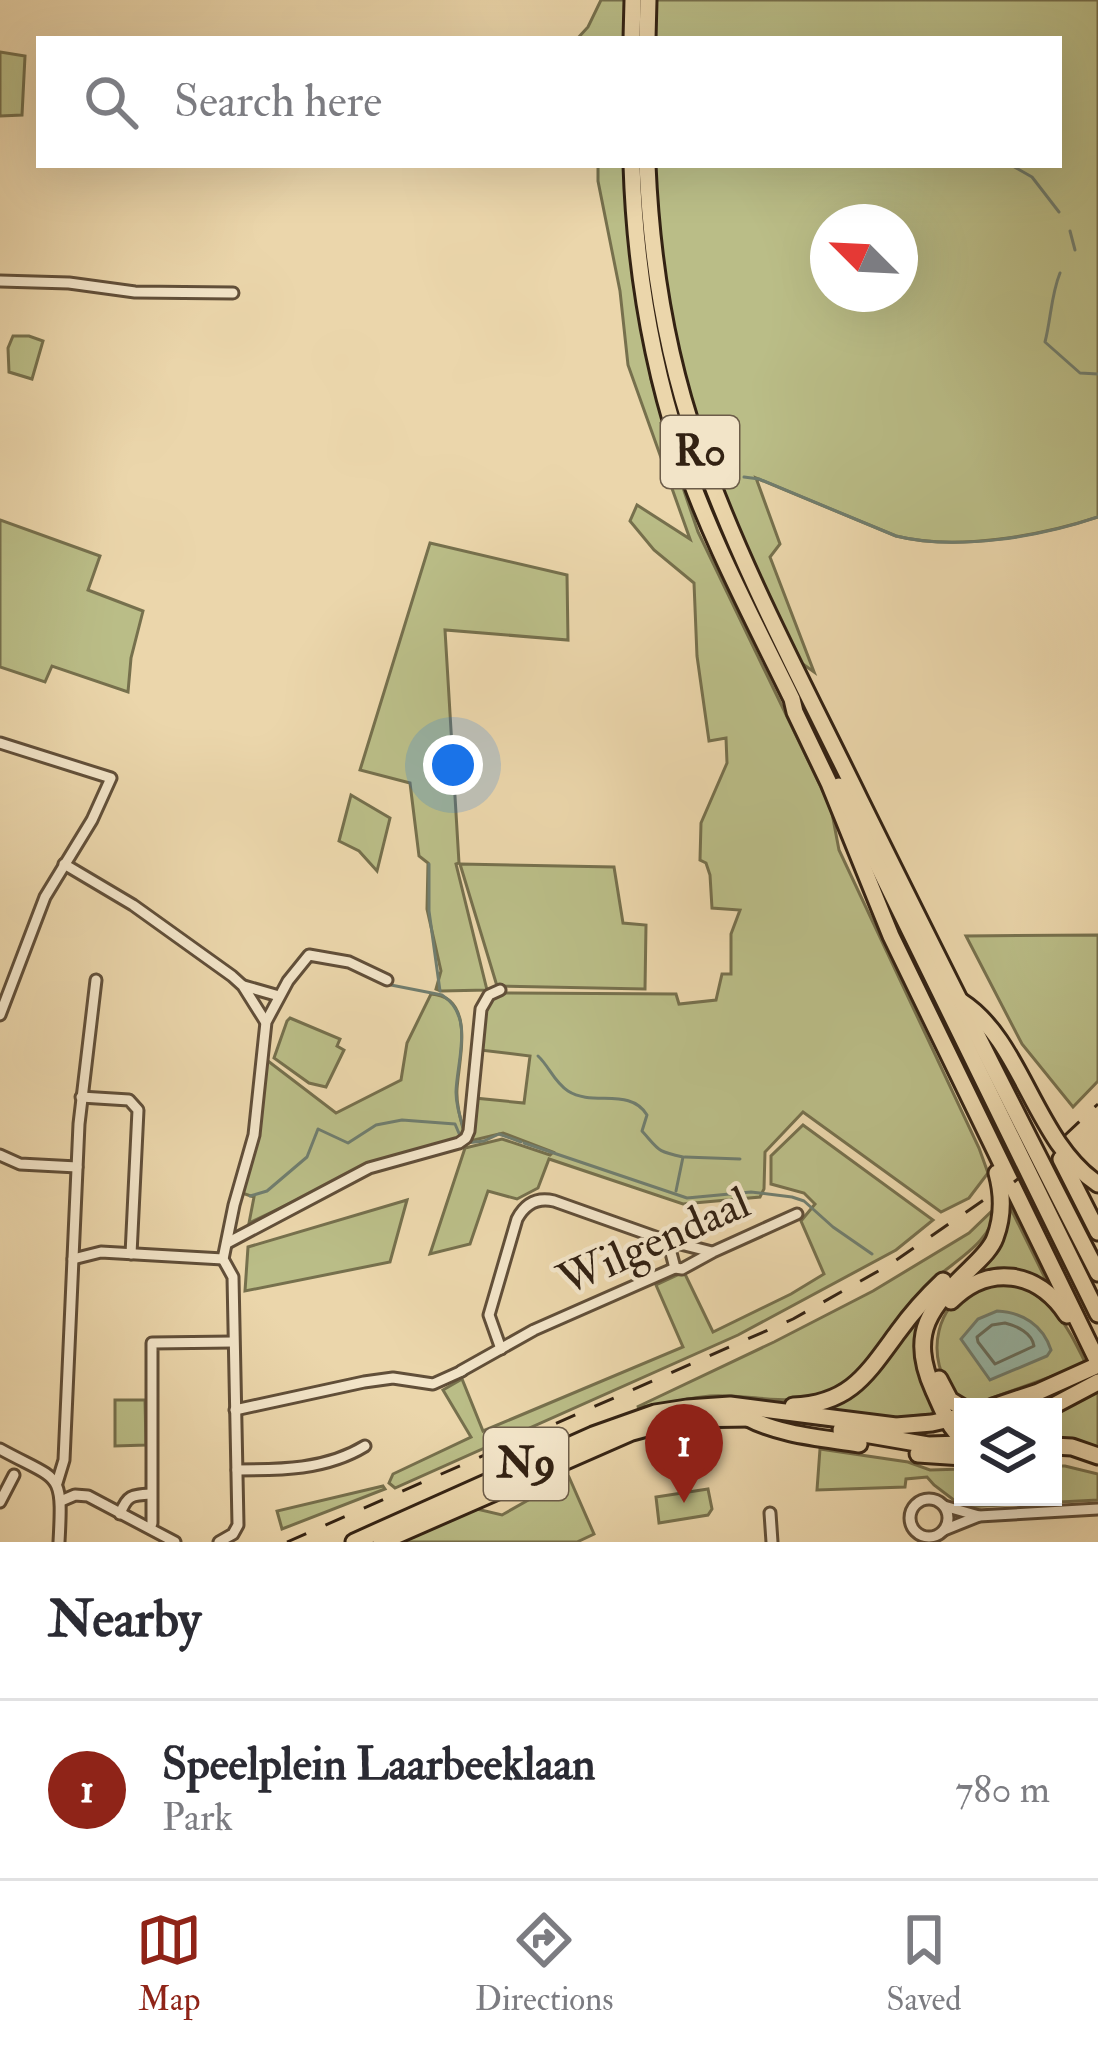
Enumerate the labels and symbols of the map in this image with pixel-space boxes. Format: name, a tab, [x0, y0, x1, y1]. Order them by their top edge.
north arrow	[810, 204, 918, 312]
road number: R0	[661, 416, 739, 488]
your location	[423, 735, 483, 795]
street label: Wilgendaal	[549, 1175, 759, 1309]
pin: 1	[645, 1404, 723, 1503]
road number: N9	[484, 1428, 568, 1500]

